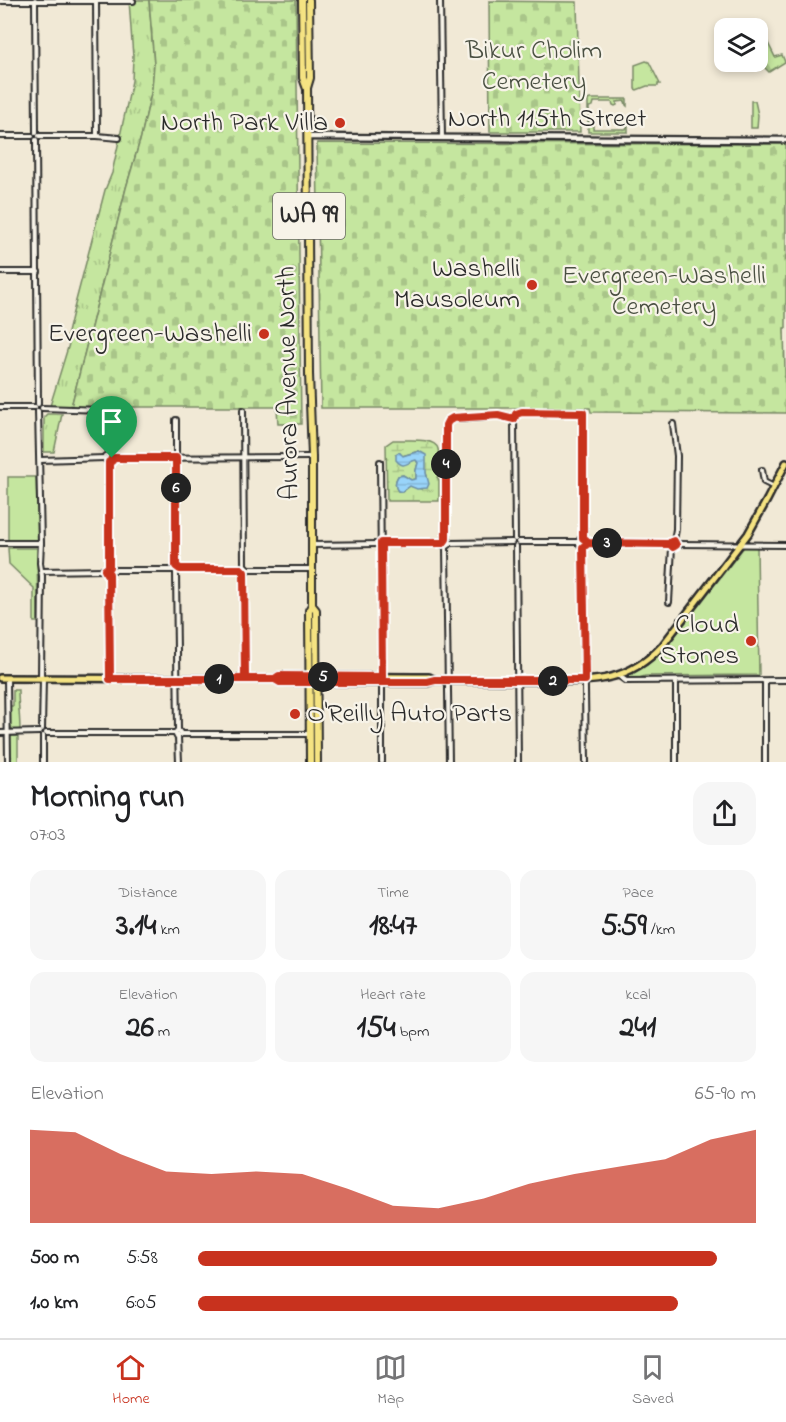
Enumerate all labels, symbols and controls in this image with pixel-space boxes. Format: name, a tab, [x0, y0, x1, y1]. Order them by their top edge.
map controls	[714, 18, 768, 72]
button: layers	[714, 18, 768, 72]
park label: Bikur Cholim Cemetery	[465, 32, 602, 102]
street label: North 115th Street	[448, 100, 646, 139]
place label: North Park Villa	[161, 104, 328, 143]
marker: North Park Villa	[333, 116, 347, 130]
road number: WA 99	[273, 193, 345, 239]
place label: Washelli Mausoleum	[394, 250, 520, 320]
park label: Evergreen-Washelli Cemetery	[562, 257, 766, 327]
street label: Aurora Avenue North	[267, 266, 311, 500]
marker: Washelli Mausoleum	[525, 278, 539, 292]
place label: Evergreen-Washelli	[48, 315, 252, 354]
marker: Evergreen-Washelli	[257, 327, 271, 341]
pin	[86, 396, 137, 458]
icon: arrive	[95, 405, 128, 438]
pin: 4	[431, 449, 461, 479]
text: 4	[443, 452, 449, 476]
pin: 6	[161, 473, 191, 503]
text: 6	[172, 476, 180, 500]
pin: 3	[592, 528, 622, 558]
text: 3	[604, 531, 610, 555]
place label: Cloud Stones	[659, 606, 739, 676]
marker: Cloud Stones	[744, 634, 758, 648]
pin: 5	[308, 662, 338, 692]
pin: 1	[204, 664, 234, 694]
text: 5	[318, 665, 328, 689]
pin: 2	[538, 666, 568, 696]
text: 1	[216, 667, 222, 691]
text: 2	[549, 669, 557, 693]
place label: O'Reilly Auto Parts	[307, 695, 512, 734]
marker: O'Reilly Auto Parts	[288, 707, 302, 721]
text: Morning run	[30, 774, 184, 822]
button: share	[693, 782, 756, 845]
text: 07:03	[30, 821, 65, 850]
text: Distance	[119, 881, 177, 905]
text: Time	[377, 881, 409, 905]
text: Pace	[622, 881, 654, 905]
text: 3.14	[116, 905, 156, 949]
text: 18:47	[369, 905, 417, 949]
text: 5:59	[601, 905, 647, 949]
text: km	[156, 918, 180, 942]
text: /km	[647, 918, 675, 942]
text: Elevation	[119, 983, 177, 1007]
text: Heart rate	[360, 983, 426, 1007]
text: kcal	[625, 983, 651, 1007]
text: 26	[126, 1007, 154, 1051]
text: 154	[357, 1007, 396, 1051]
text: 241	[620, 1007, 656, 1051]
text: m	[154, 1020, 170, 1044]
text: bpm	[396, 1020, 429, 1044]
text: Elevation	[30, 1080, 104, 1109]
text: 65–90 m	[695, 1080, 756, 1109]
text: 500 m	[30, 1244, 79, 1273]
text: 5:58	[126, 1244, 158, 1273]
text: 1.0 km	[30, 1289, 78, 1318]
text: 6:05	[126, 1289, 157, 1318]
tab: Home	[112, 1351, 150, 1411]
tab: Map	[374, 1351, 407, 1411]
tab: Saved	[632, 1351, 674, 1411]

